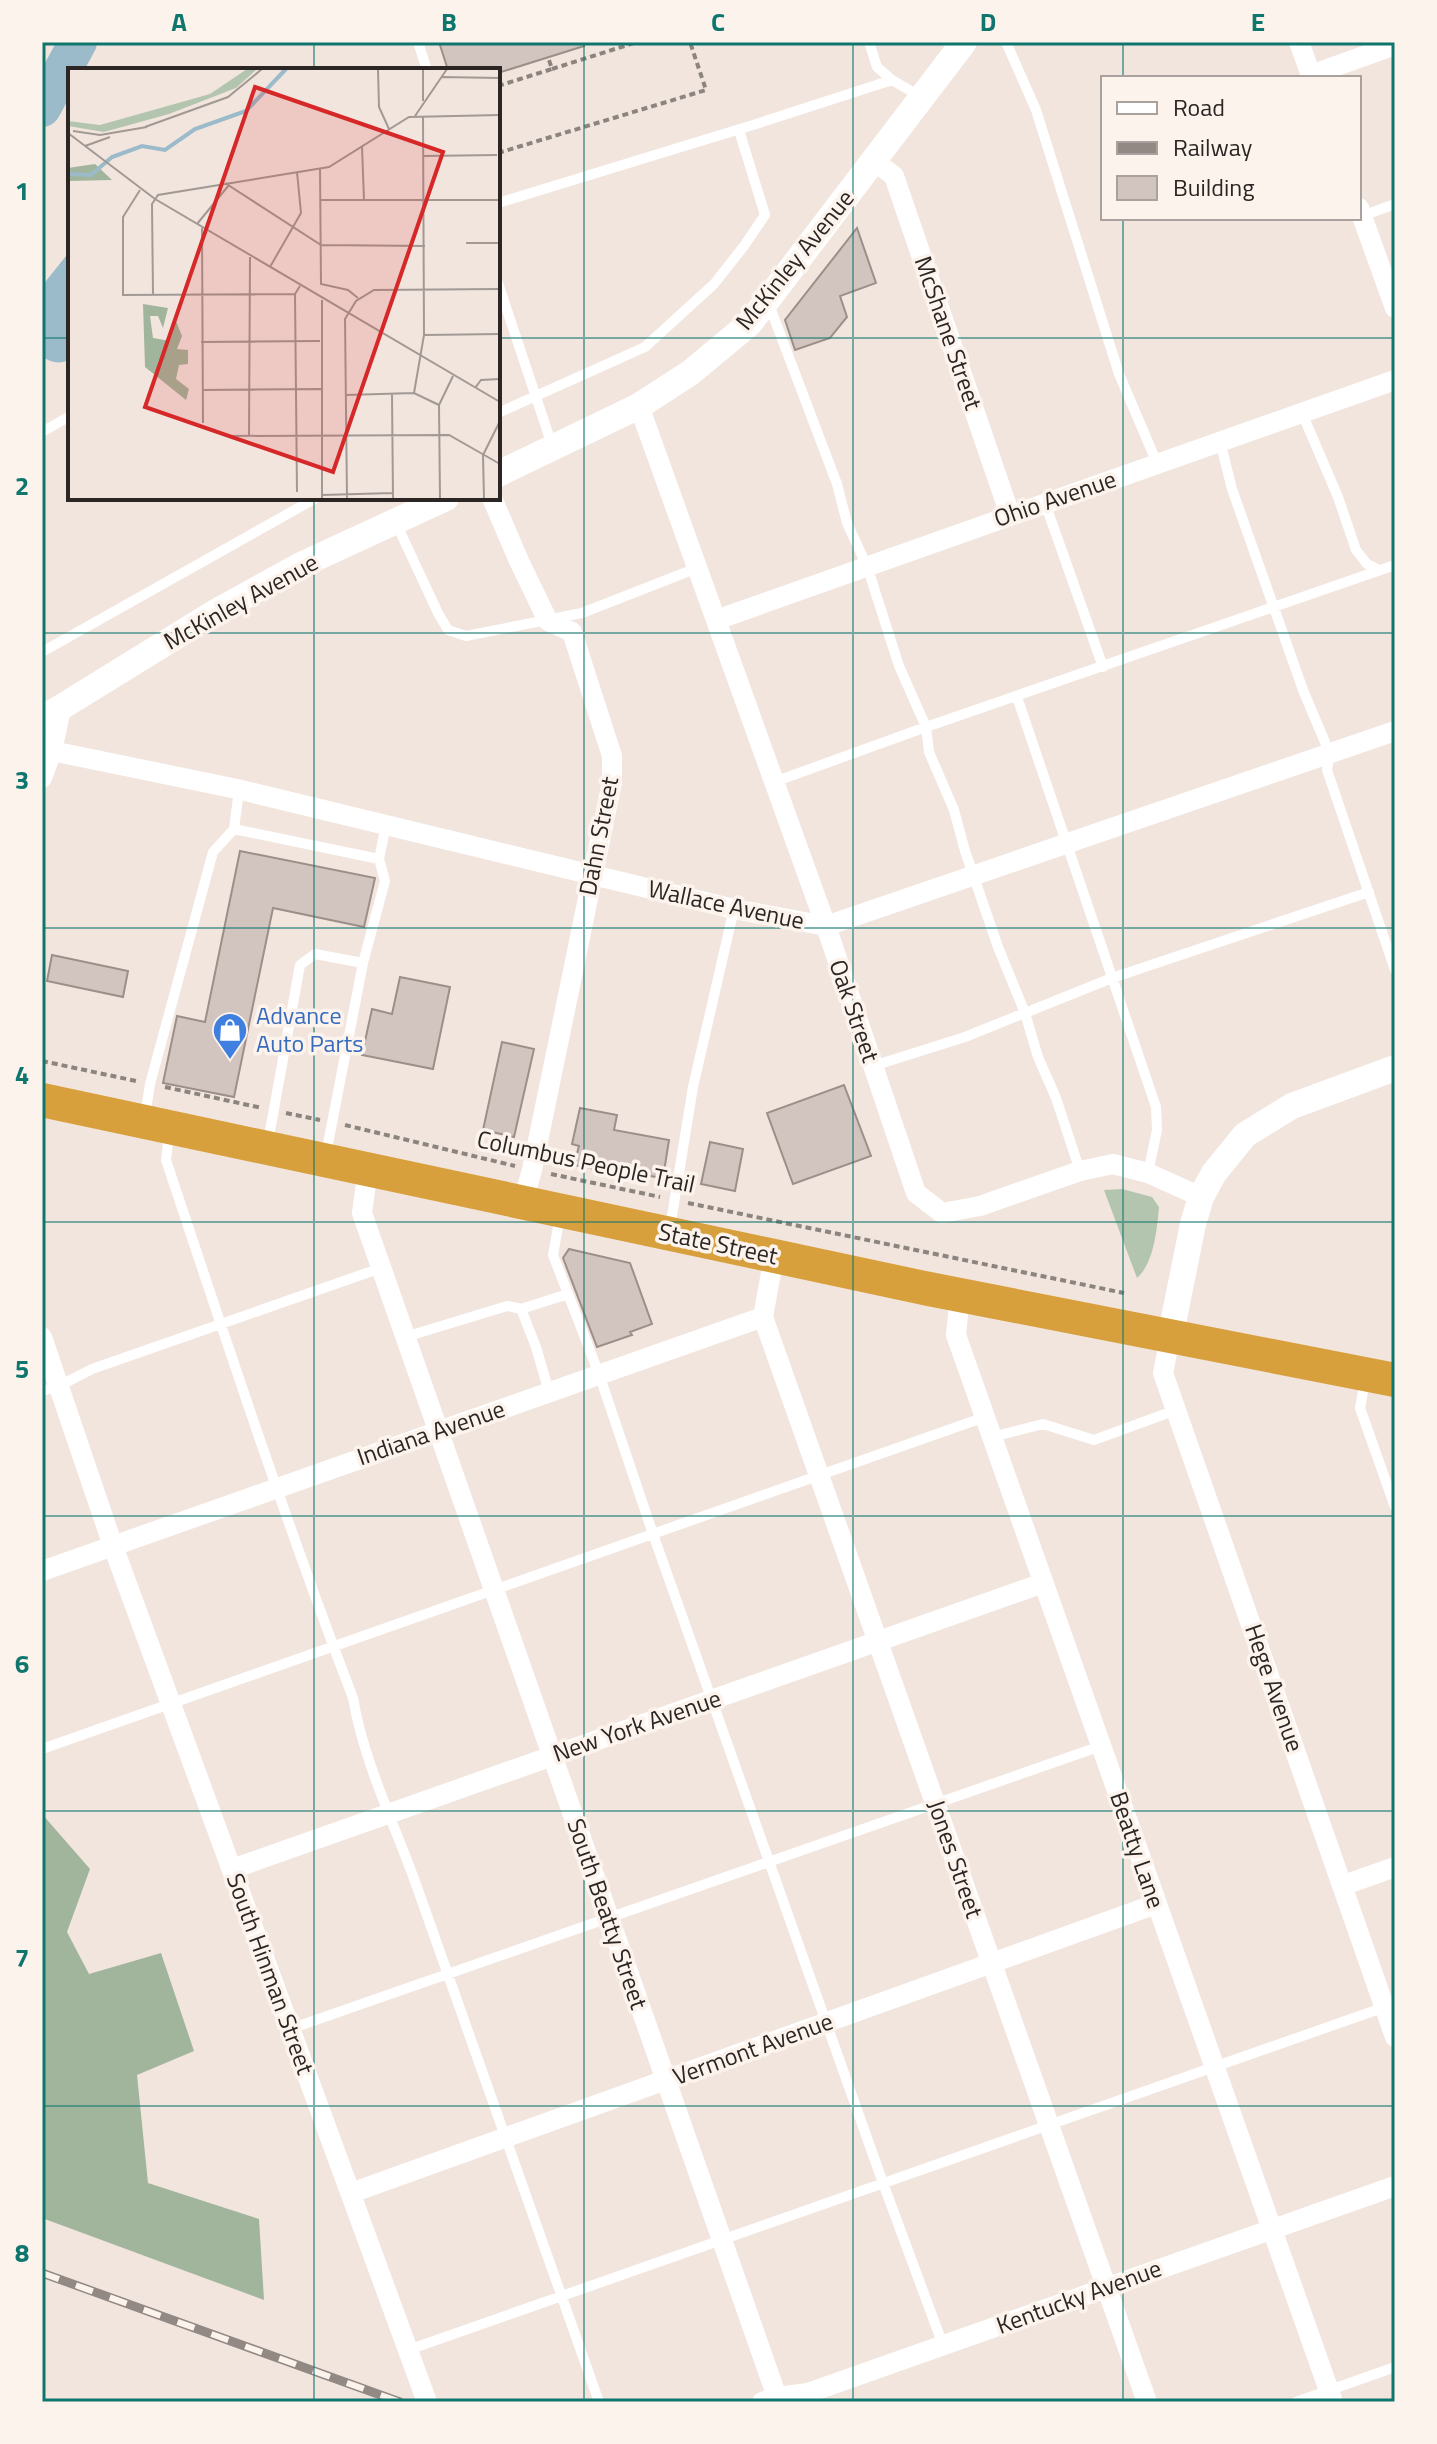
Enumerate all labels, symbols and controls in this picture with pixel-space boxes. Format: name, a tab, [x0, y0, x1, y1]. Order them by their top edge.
text: A	[171, 2, 187, 41]
text: B	[441, 2, 457, 41]
text: C	[711, 2, 725, 41]
text: D	[980, 2, 996, 41]
text: E	[1251, 2, 1265, 41]
inset map	[68, 68, 500, 500]
legend	[1101, 76, 1361, 220]
text: Road	[1173, 89, 1225, 125]
text: Railway	[1173, 129, 1253, 165]
text: Building	[1173, 169, 1255, 205]
text: 1	[15, 171, 29, 210]
street label: McKinley Avenue	[726, 181, 862, 337]
street label: McShane Street	[906, 251, 992, 415]
street label: Ohio Avenue	[989, 460, 1121, 536]
text: 2	[15, 466, 29, 505]
street label: McKinley Avenue	[157, 544, 324, 658]
text: 3	[15, 760, 29, 799]
street label: Dahn Street	[569, 773, 627, 898]
street label: Wallace Avenue	[645, 870, 808, 938]
street label: Oak Street	[821, 954, 889, 1067]
place label: Advance Auto Parts	[256, 997, 363, 1061]
shop icon: Advance Auto Parts	[211, 1011, 249, 1061]
text: 4	[15, 1055, 29, 1094]
street label: Columbus People Trail	[474, 1120, 698, 1202]
street label: State Street	[655, 1213, 782, 1273]
text: 5	[15, 1349, 29, 1388]
street label: Indiana Avenue	[352, 1390, 509, 1474]
street label: Hege Avenue	[1236, 1619, 1314, 1756]
text: 6	[15, 1644, 29, 1683]
street label: New York Avenue	[548, 1679, 726, 1771]
street label: Beatty Lane	[1101, 1787, 1175, 1913]
street label: Jones Street	[919, 1795, 993, 1923]
street label: South Beatty Street	[558, 1813, 658, 2014]
street label: South Hinman Street	[218, 1868, 324, 2080]
text: 7	[15, 1938, 29, 1977]
street label: Vermont Avenue	[668, 2002, 838, 2094]
text: 8	[15, 2233, 29, 2272]
street label: Kentucky Avenue	[991, 2250, 1166, 2343]

